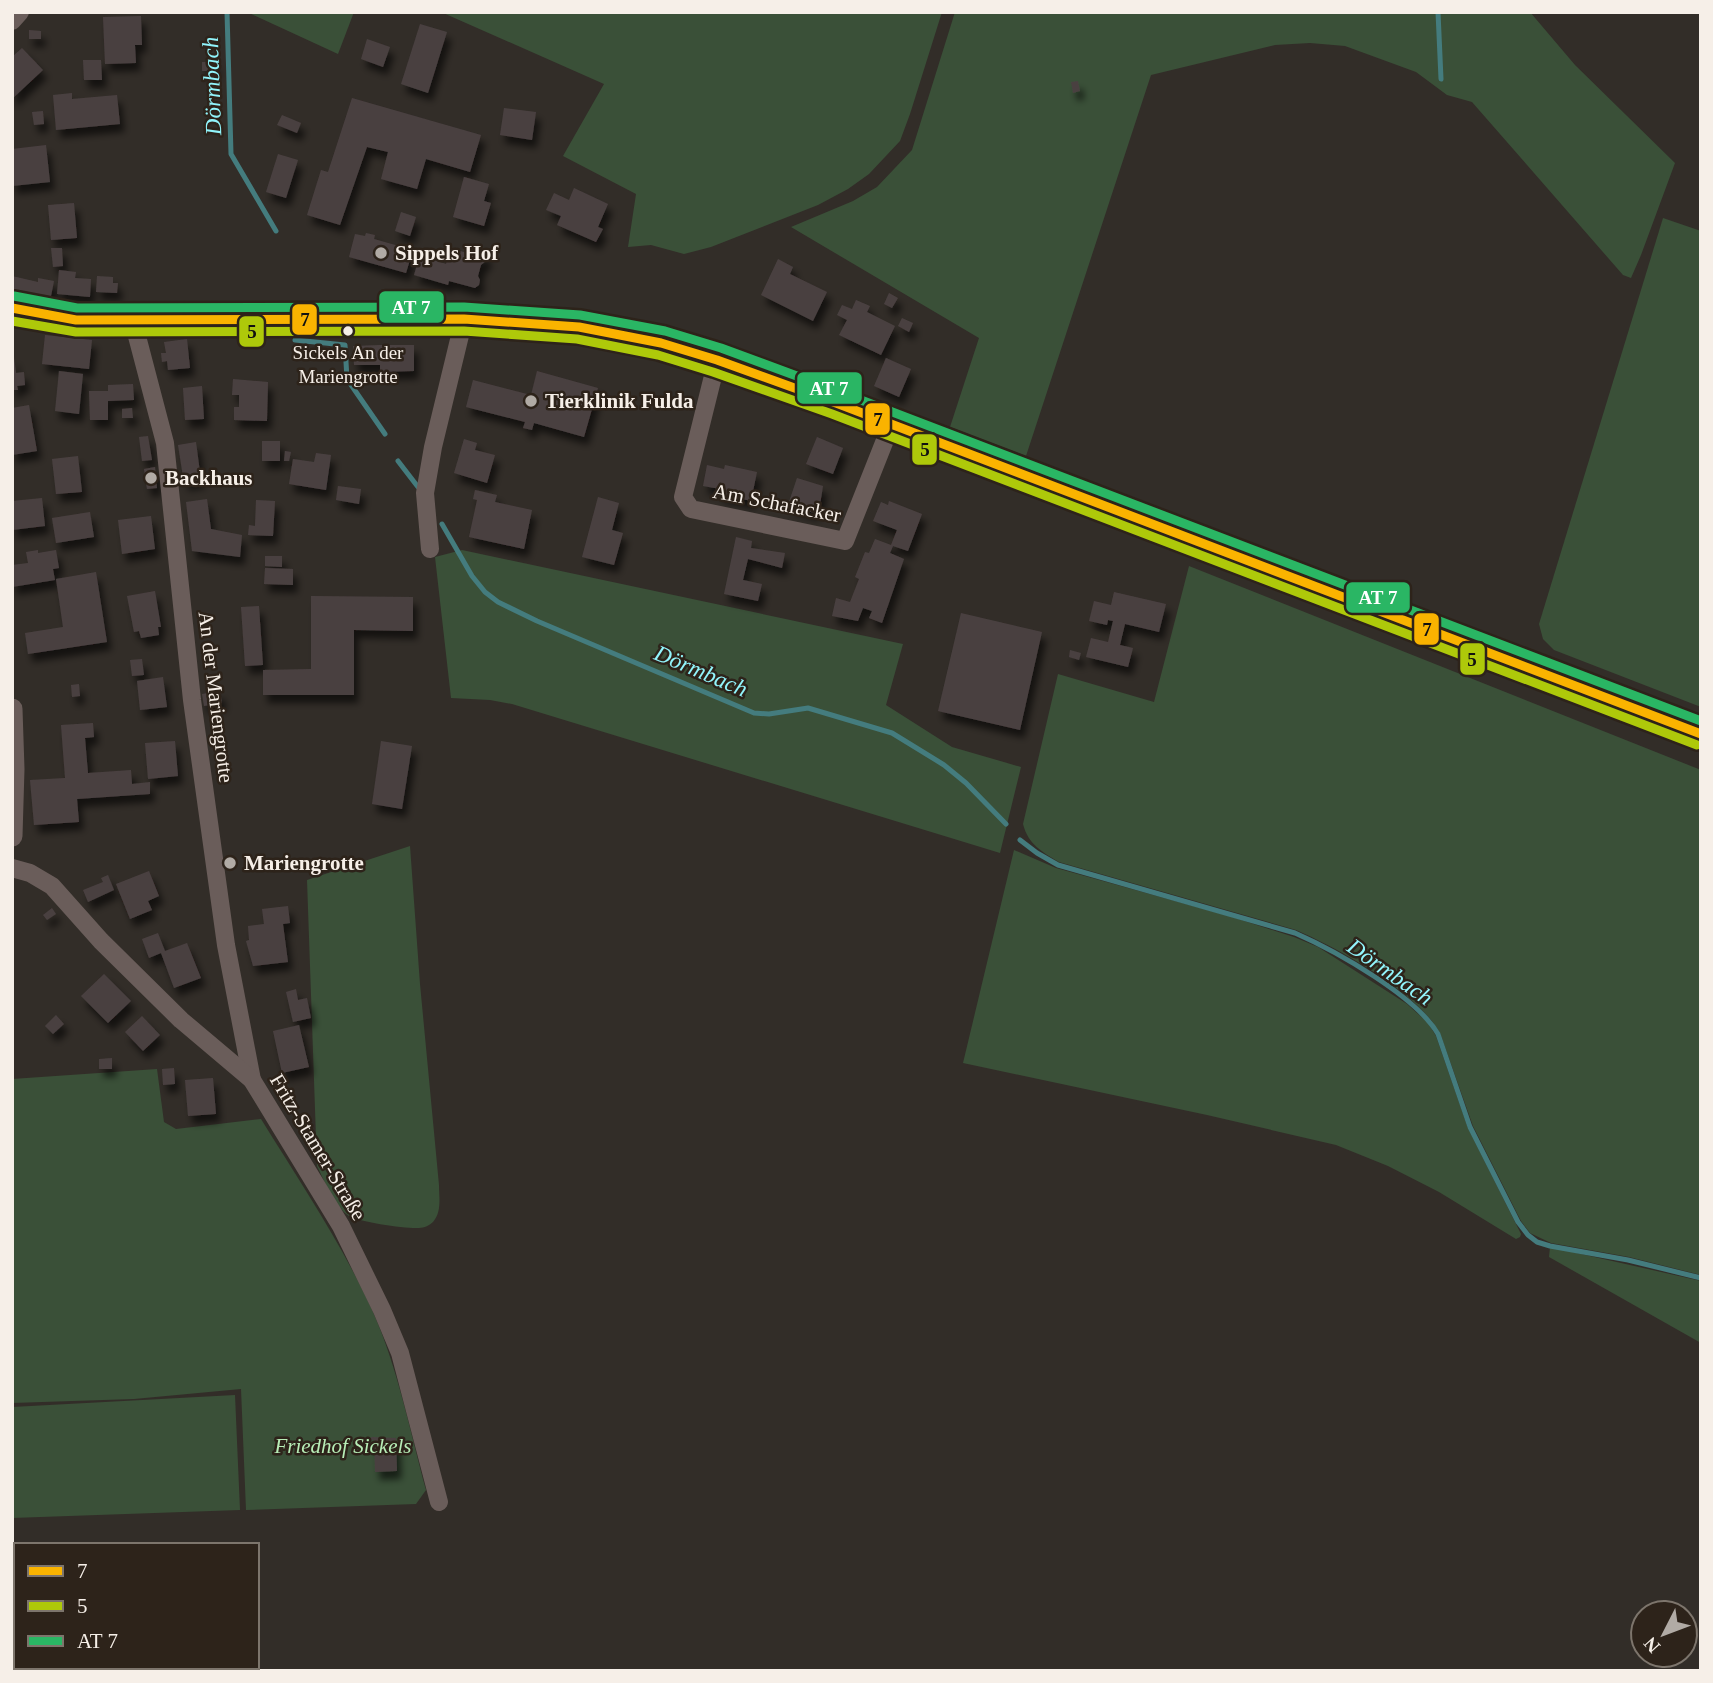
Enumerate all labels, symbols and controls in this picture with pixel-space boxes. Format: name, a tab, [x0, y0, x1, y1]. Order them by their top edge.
water label: Dörmbach	[198, 36, 226, 137]
place label: Sippels Hof	[395, 241, 499, 265]
marker: Sippels Hof	[373, 245, 389, 261]
line badge: AT 7	[378, 290, 445, 324]
text: AT 7	[392, 297, 431, 318]
line badge: 7	[291, 303, 318, 336]
text: 7	[300, 309, 310, 330]
line badge: 5	[238, 315, 265, 348]
text: 5	[247, 321, 257, 342]
marker: Sickels An der Mariengrotte	[341, 324, 355, 338]
place label: Sickels An der Mariengrotte	[293, 342, 404, 387]
line badge: AT 7	[796, 371, 863, 405]
text: AT 7	[810, 378, 849, 399]
place label: Tierklinik Fulda	[545, 389, 694, 413]
marker: Tierklinik Fulda	[523, 393, 539, 409]
line badge: 7	[864, 402, 891, 436]
text: 7	[873, 409, 883, 430]
line badge: 5	[911, 433, 938, 466]
text: 5	[920, 439, 930, 460]
place label: Backhaus	[165, 466, 253, 490]
marker: Backhaus	[143, 470, 159, 486]
street label: Am Schafacker	[711, 479, 843, 527]
line badge: AT 7	[1345, 581, 1411, 614]
text: AT 7	[1359, 587, 1398, 608]
street label: An der Mariengrotte	[194, 610, 238, 784]
line badge: 7	[1413, 612, 1440, 646]
text: 7	[1422, 619, 1432, 640]
water label: Dörmbach	[650, 640, 751, 702]
line badge: 5	[1459, 642, 1486, 676]
text: 5	[1467, 649, 1477, 670]
place label: Mariengrotte	[244, 851, 364, 875]
marker: Mariengrotte	[222, 855, 238, 871]
water label: Dörmbach	[1342, 933, 1437, 1010]
street label: Fritz-Stamer-Straße	[265, 1070, 371, 1224]
park label: Friedhof Sickels	[273, 1434, 412, 1458]
legend	[14, 1543, 259, 1669]
text: 7	[77, 1559, 88, 1583]
text: 5	[77, 1594, 88, 1618]
north arrow	[1629, 1599, 1699, 1669]
text: AT 7	[77, 1629, 118, 1653]
text: N	[1639, 1633, 1664, 1657]

